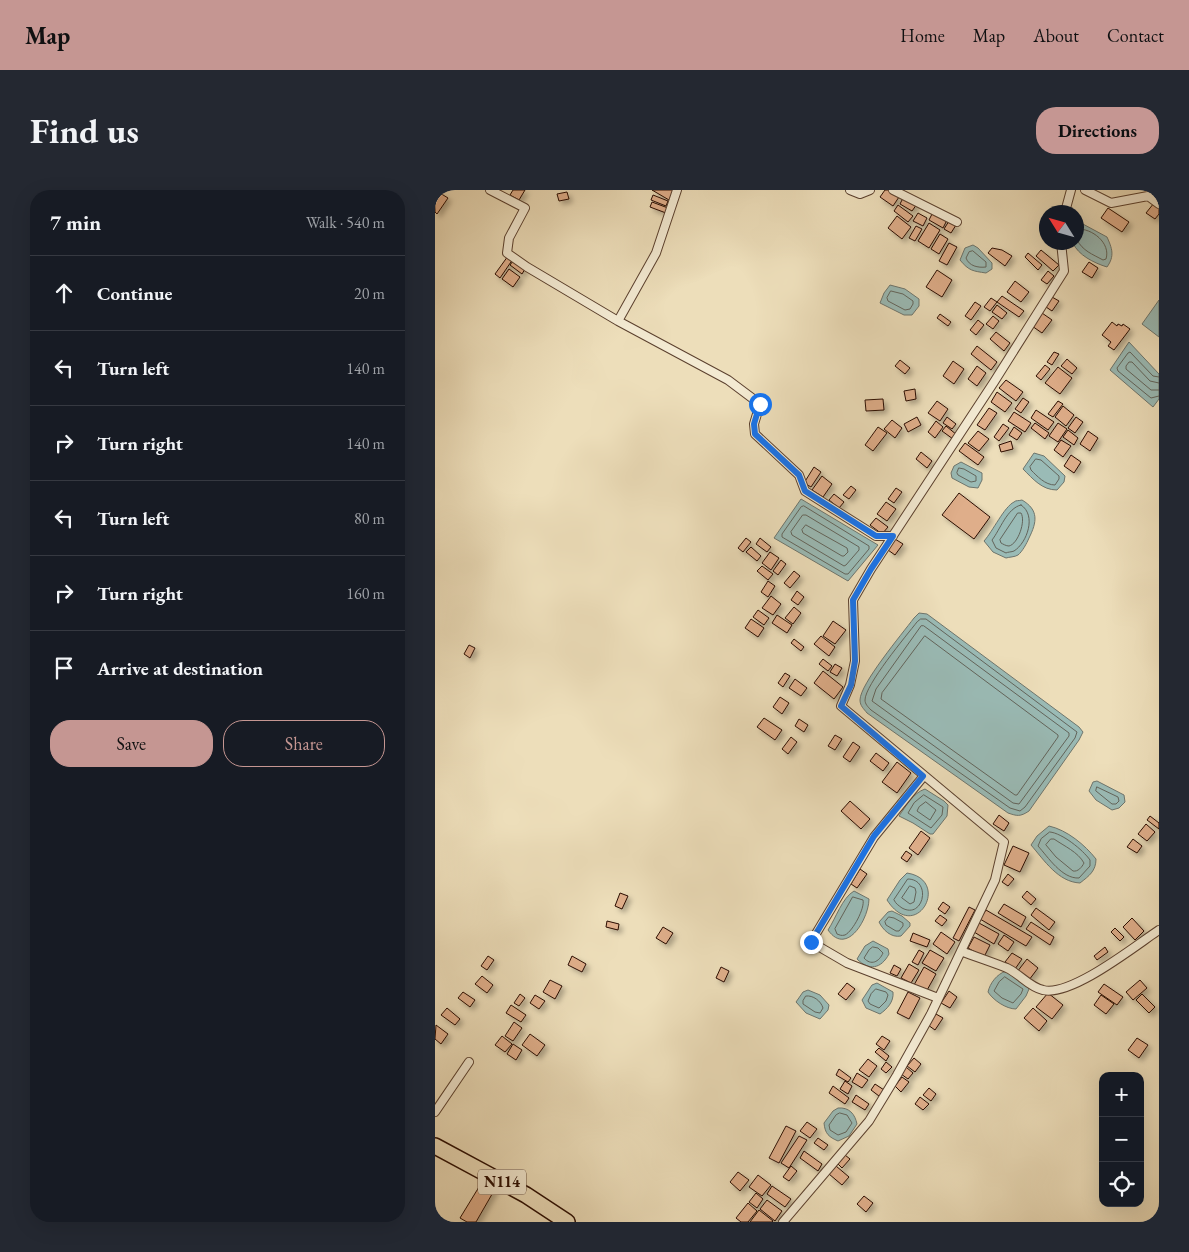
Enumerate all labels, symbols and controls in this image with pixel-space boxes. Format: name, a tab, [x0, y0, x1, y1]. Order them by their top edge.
text: Map	[25, 20, 70, 51]
text: Home	[900, 24, 945, 47]
text: Map	[973, 24, 1005, 47]
text: About	[1033, 24, 1079, 47]
text: Contact	[1107, 24, 1164, 47]
button: Directions	[1036, 107, 1159, 154]
text: Find us	[30, 108, 139, 153]
north arrow	[1039, 205, 1084, 250]
text: 7 min	[50, 209, 101, 236]
text: Walk · 540 m	[306, 212, 385, 233]
icon: ahead	[50, 279, 78, 307]
text: Continue	[97, 281, 172, 306]
text: 20 m	[354, 283, 385, 304]
icon: left	[50, 354, 78, 382]
text: Turn left	[97, 356, 169, 381]
text: 140 m	[346, 358, 385, 379]
route start	[749, 393, 772, 416]
icon: right	[50, 429, 78, 457]
text: Turn right	[97, 431, 183, 456]
text: 140 m	[346, 433, 385, 454]
icon: left	[50, 504, 78, 532]
text: Turn left	[97, 506, 169, 531]
text: 80 m	[354, 508, 385, 529]
icon: right	[50, 579, 78, 607]
text: Turn right	[97, 581, 183, 606]
text: 160 m	[346, 583, 385, 604]
icon: arrive	[50, 654, 78, 682]
text: Arrive at destination	[97, 656, 263, 681]
button: Save	[50, 720, 213, 767]
button: Share	[223, 720, 385, 767]
route end	[800, 931, 823, 954]
map controls	[1099, 1072, 1144, 1207]
button: +	[1099, 1072, 1144, 1117]
button: −	[1099, 1117, 1144, 1162]
button: locate	[1099, 1162, 1144, 1207]
road number: N114	[478, 1170, 526, 1194]

